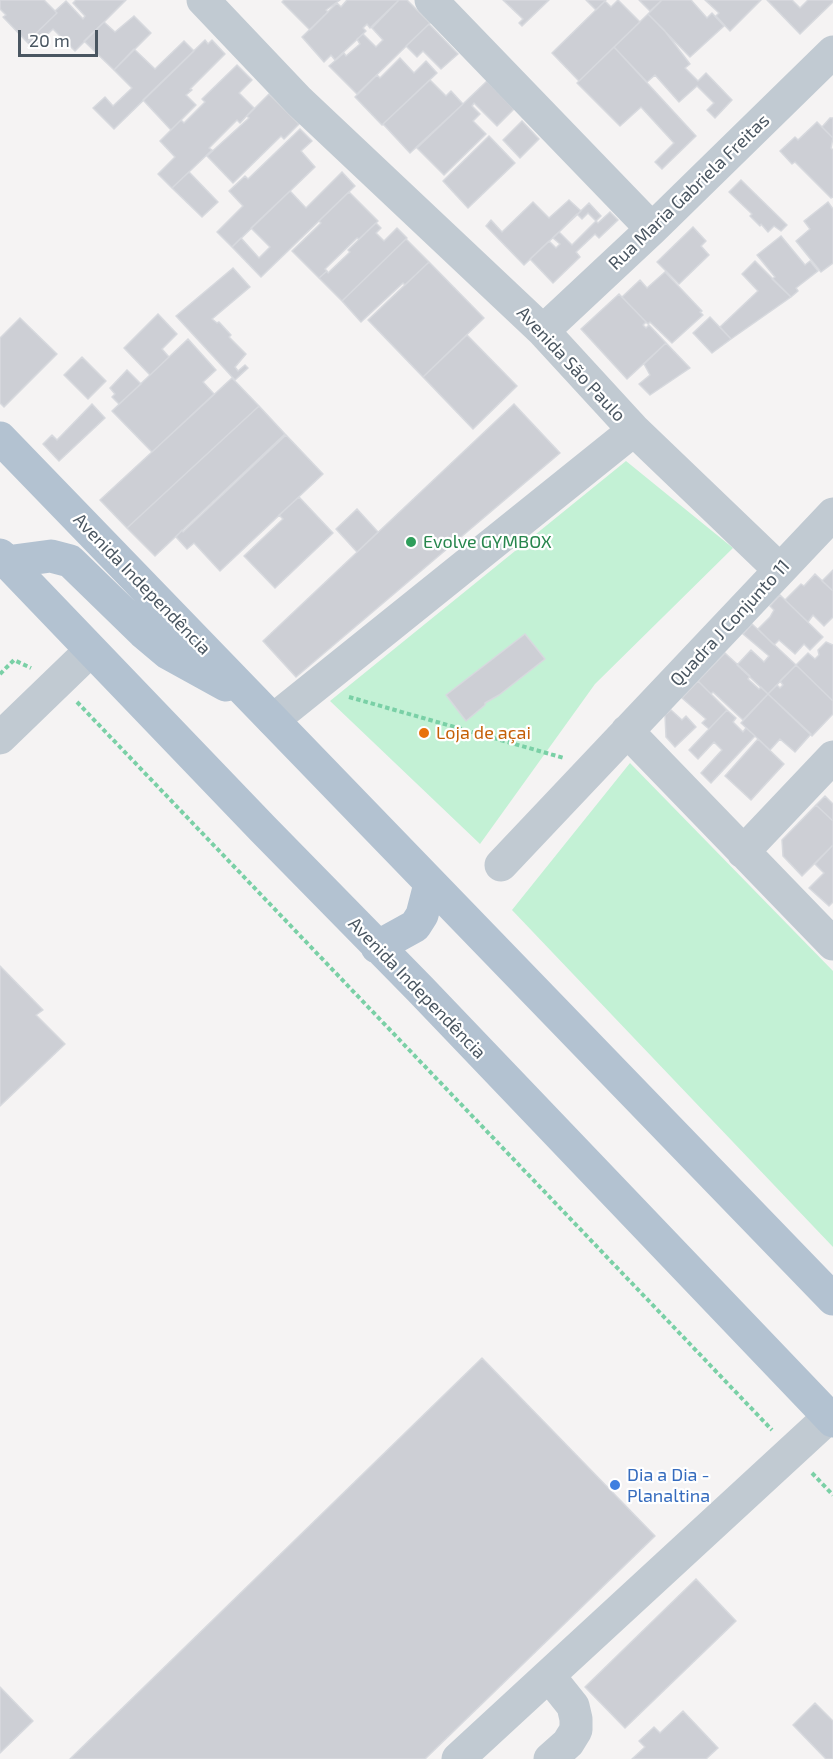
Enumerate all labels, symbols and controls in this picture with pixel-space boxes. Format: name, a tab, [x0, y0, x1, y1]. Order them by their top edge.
scale bar	[21, 18, 100, 56]
text: 20 m	[29, 29, 70, 51]
street label: Rua Maria Gabriela Freitas	[604, 110, 774, 274]
street label: Avenida São Paulo	[512, 302, 630, 426]
street label: Avenida Independência	[69, 509, 215, 659]
place label: Evolve GYMBOX	[423, 531, 552, 553]
marker: Evolve GYMBOX	[404, 535, 418, 549]
street label: Quadra J Conjunto 11	[666, 555, 794, 691]
place label: Loja de açai	[436, 722, 531, 744]
marker: Loja de açai	[417, 726, 431, 740]
street label: Avenida Independência	[344, 913, 490, 1063]
place label: Dia a Dia - Planaltina	[627, 1464, 710, 1506]
marker: Dia a Dia - Planaltina	[608, 1478, 622, 1492]

